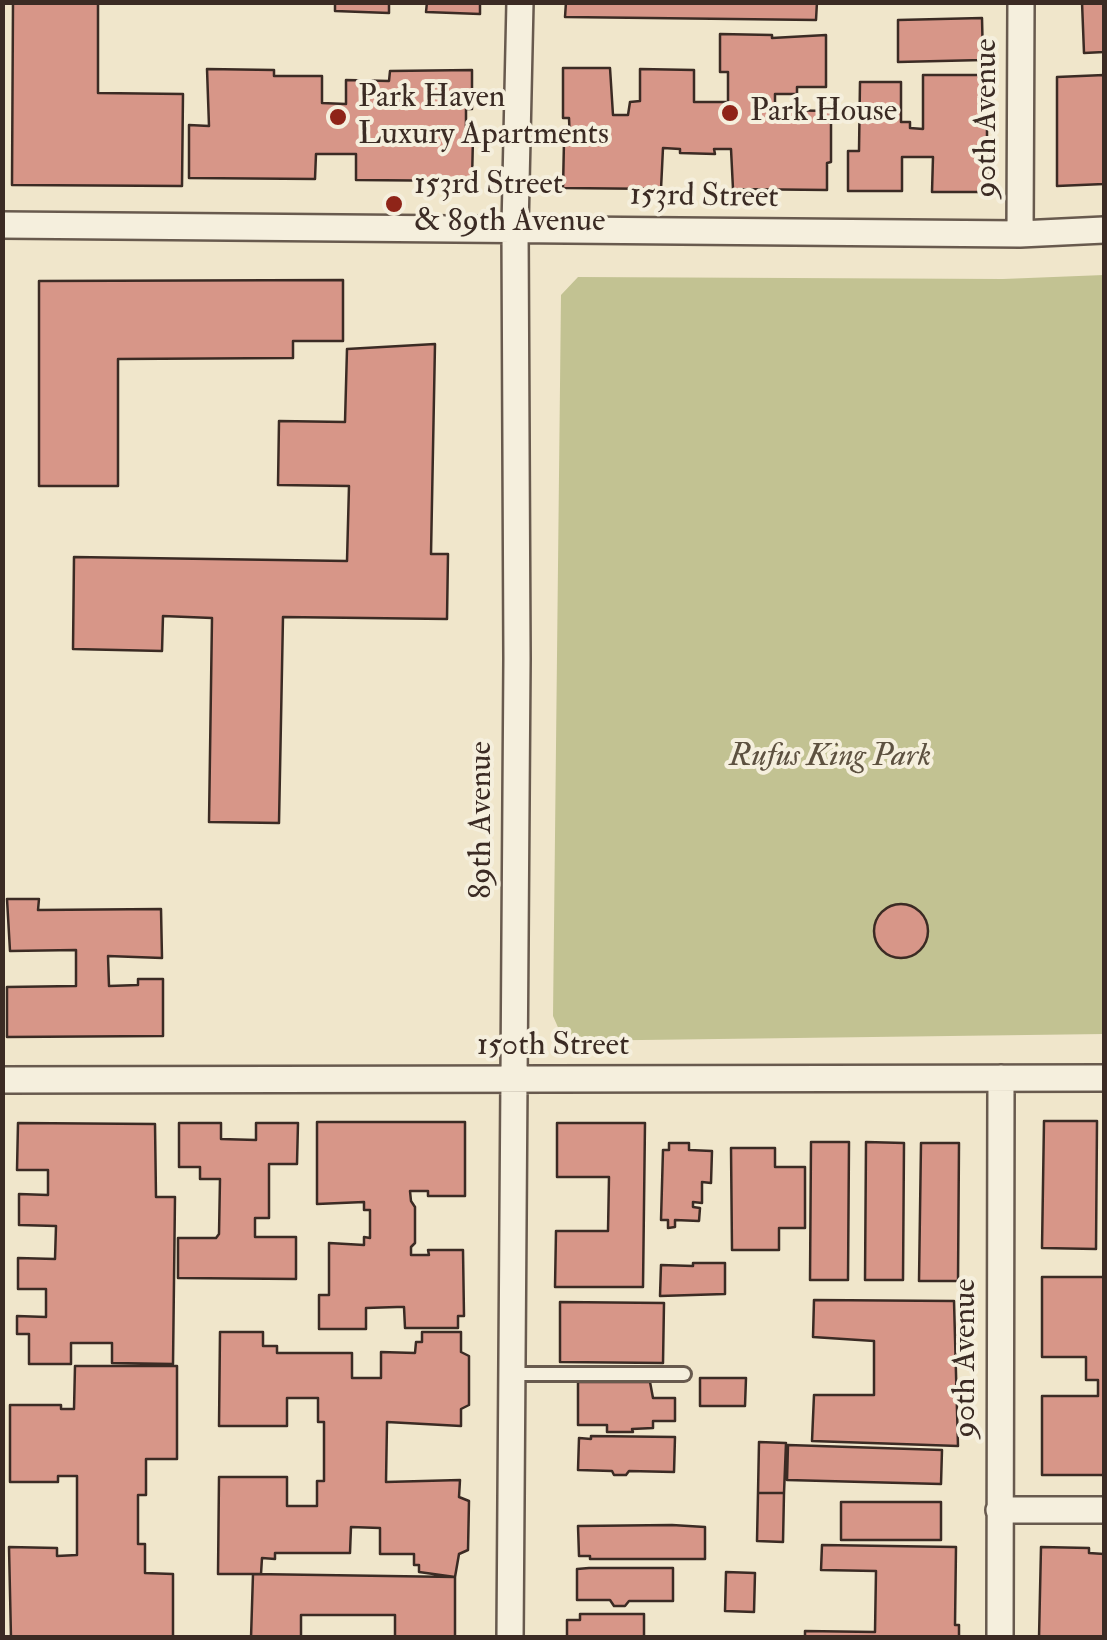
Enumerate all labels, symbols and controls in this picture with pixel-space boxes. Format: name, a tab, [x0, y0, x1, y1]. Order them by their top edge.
street label: 90th Avenue	[969, 38, 1007, 198]
place label: Park Haven Luxury Apartments	[358, 80, 609, 155]
place label: Park House	[750, 94, 897, 132]
marker: Park House	[719, 102, 741, 124]
marker: Park Haven Luxury Apartments	[327, 106, 349, 128]
place label: 153rd Street & 89th Avenue	[414, 167, 605, 242]
street label: 153rd Street	[629, 178, 779, 218]
marker: 153rd Street & 89th Avenue	[383, 193, 405, 215]
park label: Rufus King Park	[729, 739, 931, 777]
street label: 89th Avenue	[464, 741, 502, 899]
street label: 150th Street	[477, 1028, 629, 1066]
street label: 90th Avenue	[948, 1278, 986, 1438]

